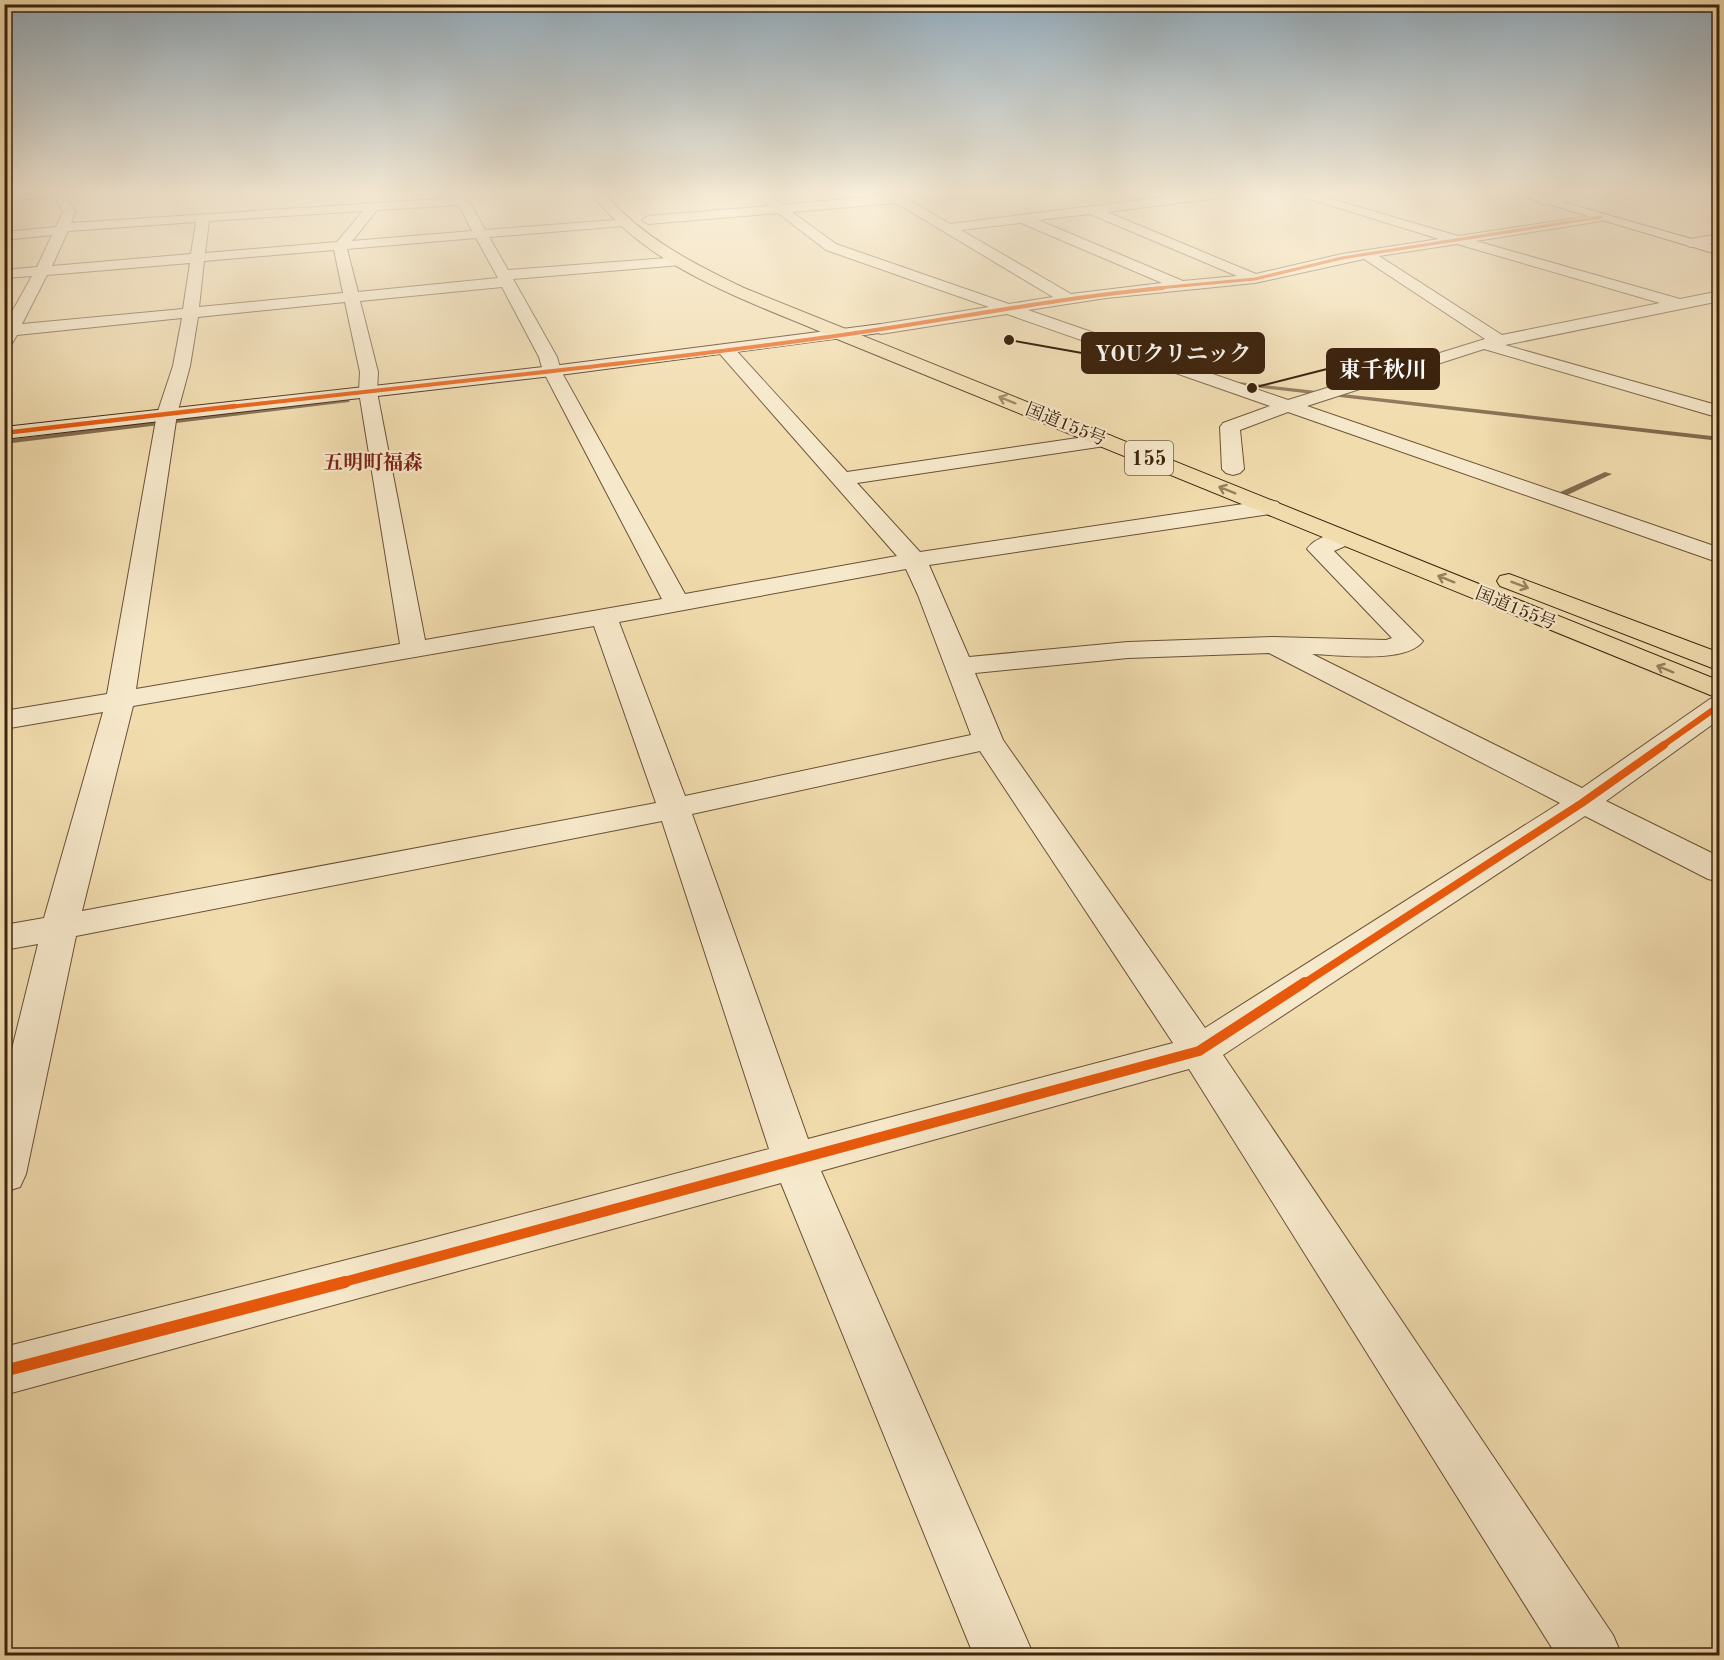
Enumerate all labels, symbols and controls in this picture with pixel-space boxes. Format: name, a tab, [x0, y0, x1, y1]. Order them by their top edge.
callout: YOUクリニック	[1082, 333, 1264, 373]
text: YOUクリニック	[1095, 343, 1251, 366]
callout: 東千秋川	[1327, 349, 1439, 389]
text: 東千秋川	[1339, 358, 1427, 382]
one-way arrow	[998, 394, 1017, 405]
street label: 国道155号	[1023, 399, 1109, 449]
road number: 155	[1125, 441, 1173, 475]
district label: 五明町福森	[323, 451, 423, 474]
one-way arrow	[1218, 484, 1236, 495]
one-way arrow	[1437, 573, 1456, 584]
one-way arrow	[1510, 580, 1529, 591]
street label: 国道155号	[1473, 583, 1559, 633]
one-way arrow	[1657, 663, 1675, 674]

